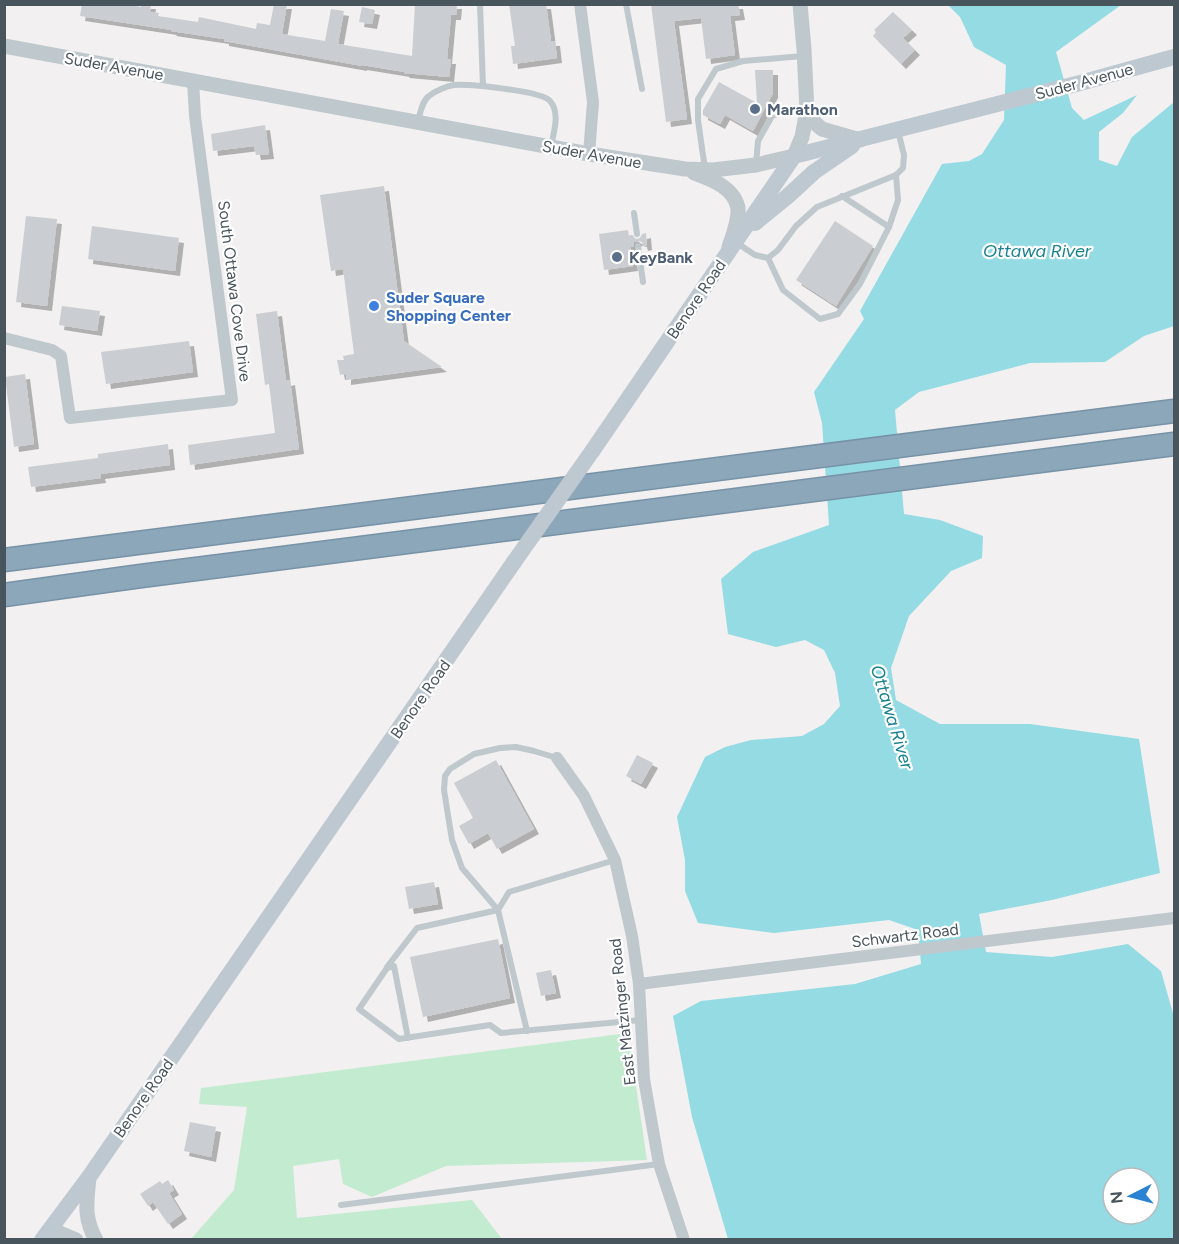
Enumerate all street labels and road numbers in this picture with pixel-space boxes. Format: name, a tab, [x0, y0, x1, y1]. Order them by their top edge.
street label: Suder Avenue	[63, 48, 165, 85]
street label: Suder Avenue	[1033, 59, 1135, 104]
street label: Suder Avenue	[541, 136, 643, 173]
street label: South Ottawa Cove Drive	[214, 199, 255, 383]
street label: Benore Road	[663, 256, 730, 343]
street label: Benore Road	[386, 656, 454, 742]
street label: Schwartz Road	[850, 919, 960, 952]
street label: East Matzinger Road	[605, 938, 640, 1086]
street label: Benore Road	[109, 1055, 177, 1141]

